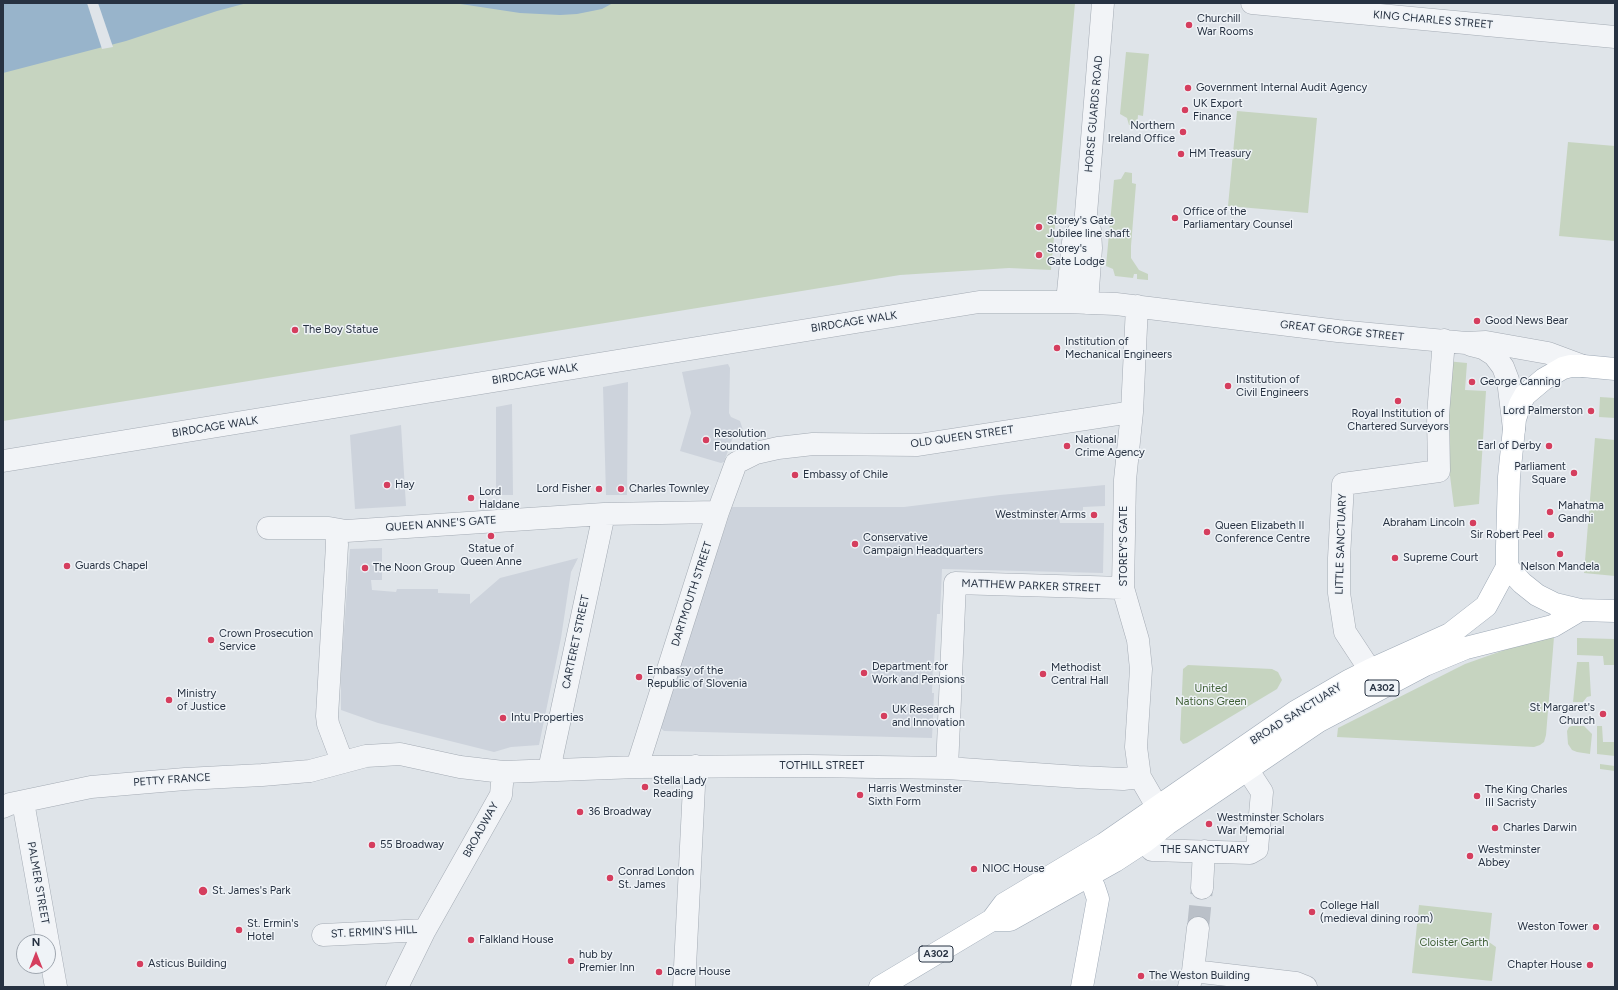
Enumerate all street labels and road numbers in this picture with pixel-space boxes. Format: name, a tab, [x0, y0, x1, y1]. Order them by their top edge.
street label: KING CHARLES STREET	[1372, 8, 1494, 32]
street label: HORSE GUARDS ROAD	[1082, 55, 1106, 173]
street label: BIRDCAGE WALK	[810, 309, 898, 335]
street label: GREAT GEORGE STREET	[1279, 318, 1405, 344]
street label: BIRDCAGE WALK	[491, 361, 579, 387]
street label: BIRDCAGE WALK	[171, 414, 259, 440]
street label: OLD QUEEN STREET	[910, 423, 1014, 451]
street label: LITTLE SANCTUARY	[1333, 493, 1349, 595]
street label: STOREY'S GATE	[1117, 505, 1131, 587]
street label: QUEEN ANNE'S GATE	[385, 514, 497, 534]
street label: DARTMOUTH STREET	[669, 540, 715, 648]
street label: MATTHEW PARKER STREET	[961, 577, 1101, 595]
street label: CARTERET STREET	[560, 594, 592, 690]
street label: BROAD SANCTUARY	[1248, 680, 1344, 748]
road number: A302	[1365, 680, 1399, 696]
street label: TOTHILL STREET	[780, 759, 864, 773]
street label: PETTY FRANCE	[133, 771, 211, 789]
street label: BROADWAY	[460, 800, 502, 860]
street label: PALMER STREET	[24, 841, 52, 925]
street label: THE SANCTUARY	[1160, 843, 1250, 857]
street label: ST. ERMIN'S HILL	[331, 923, 417, 941]
road number: A302	[919, 946, 953, 962]

